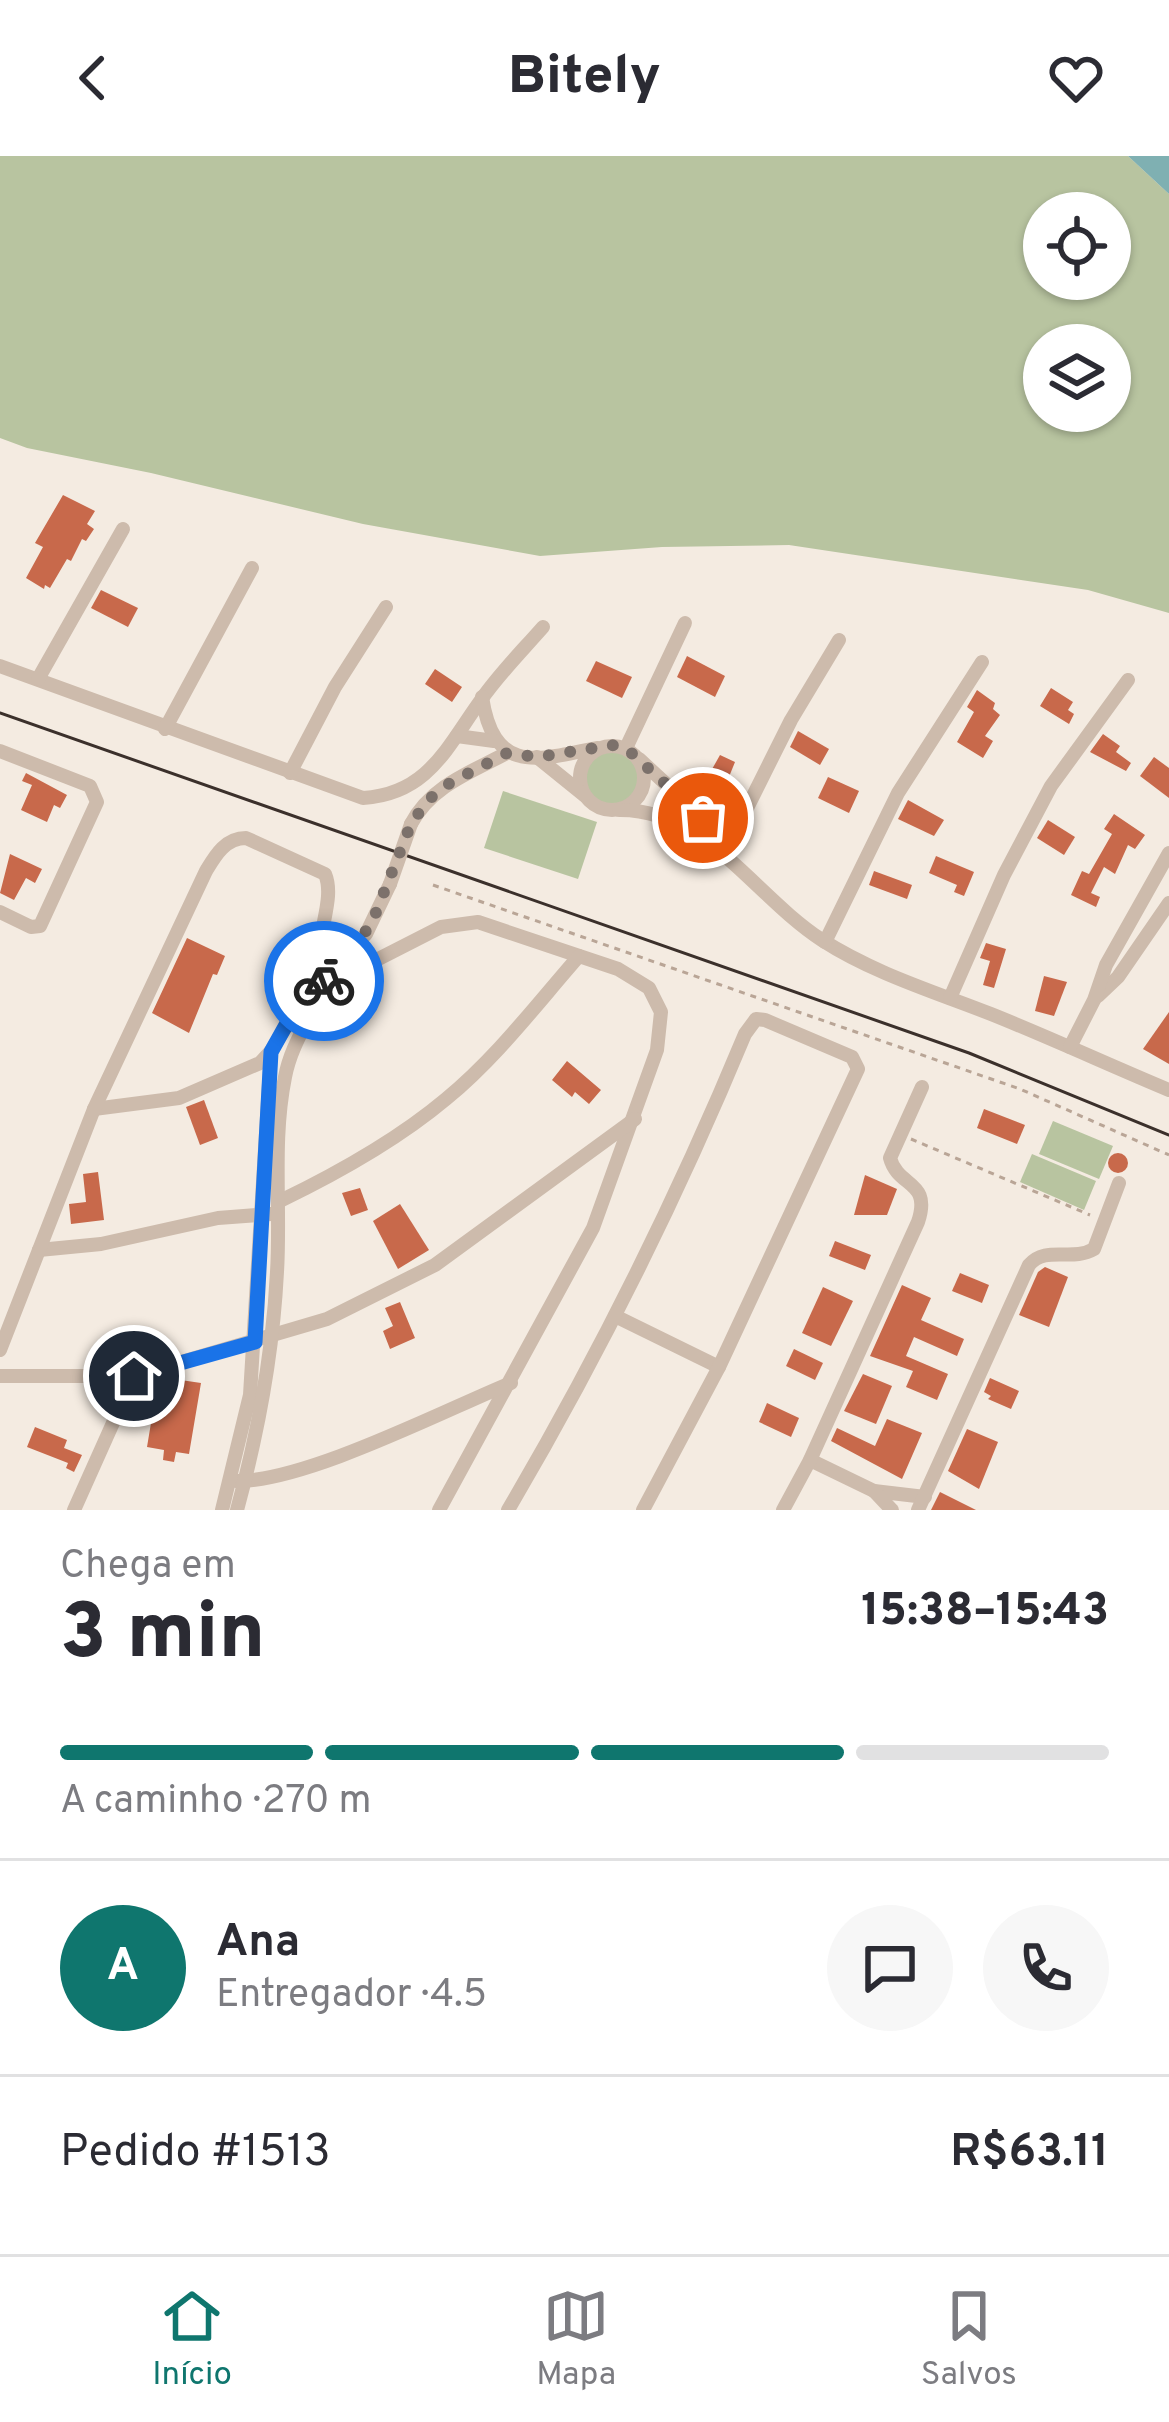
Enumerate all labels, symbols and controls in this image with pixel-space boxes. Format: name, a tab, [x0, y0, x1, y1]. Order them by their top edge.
text: Bitely	[508, 44, 661, 113]
icon: back	[60, 45, 126, 111]
icon: heart	[1043, 45, 1109, 111]
map controls	[1023, 192, 1131, 432]
button: locate	[1023, 192, 1131, 300]
button: layers	[1023, 324, 1131, 432]
pin	[652, 767, 754, 869]
icon: bag	[670, 785, 736, 851]
courier	[264, 921, 384, 1041]
icon: bike	[291, 948, 357, 1014]
pin	[83, 1325, 185, 1427]
icon: home	[101, 1343, 167, 1409]
text: Chega em	[60, 1543, 236, 1592]
text: 15:38–15:43	[861, 1584, 1109, 1641]
text: 3 min	[60, 1587, 265, 1686]
text: A caminho · 270 m	[60, 1778, 372, 1827]
button: chat	[827, 1905, 953, 2031]
button: phone	[983, 1905, 1109, 2031]
text: Ana	[216, 1915, 300, 1972]
text: A	[107, 1939, 139, 1996]
text: Entregador · 4.5	[216, 1972, 487, 2021]
text: Pedido #1513	[60, 2125, 331, 2182]
text: R$63.11	[950, 2125, 1109, 2182]
tab: Início	[152, 2283, 232, 2397]
tab: Mapa	[536, 2283, 616, 2397]
tab: Salvos	[921, 2283, 1017, 2397]

